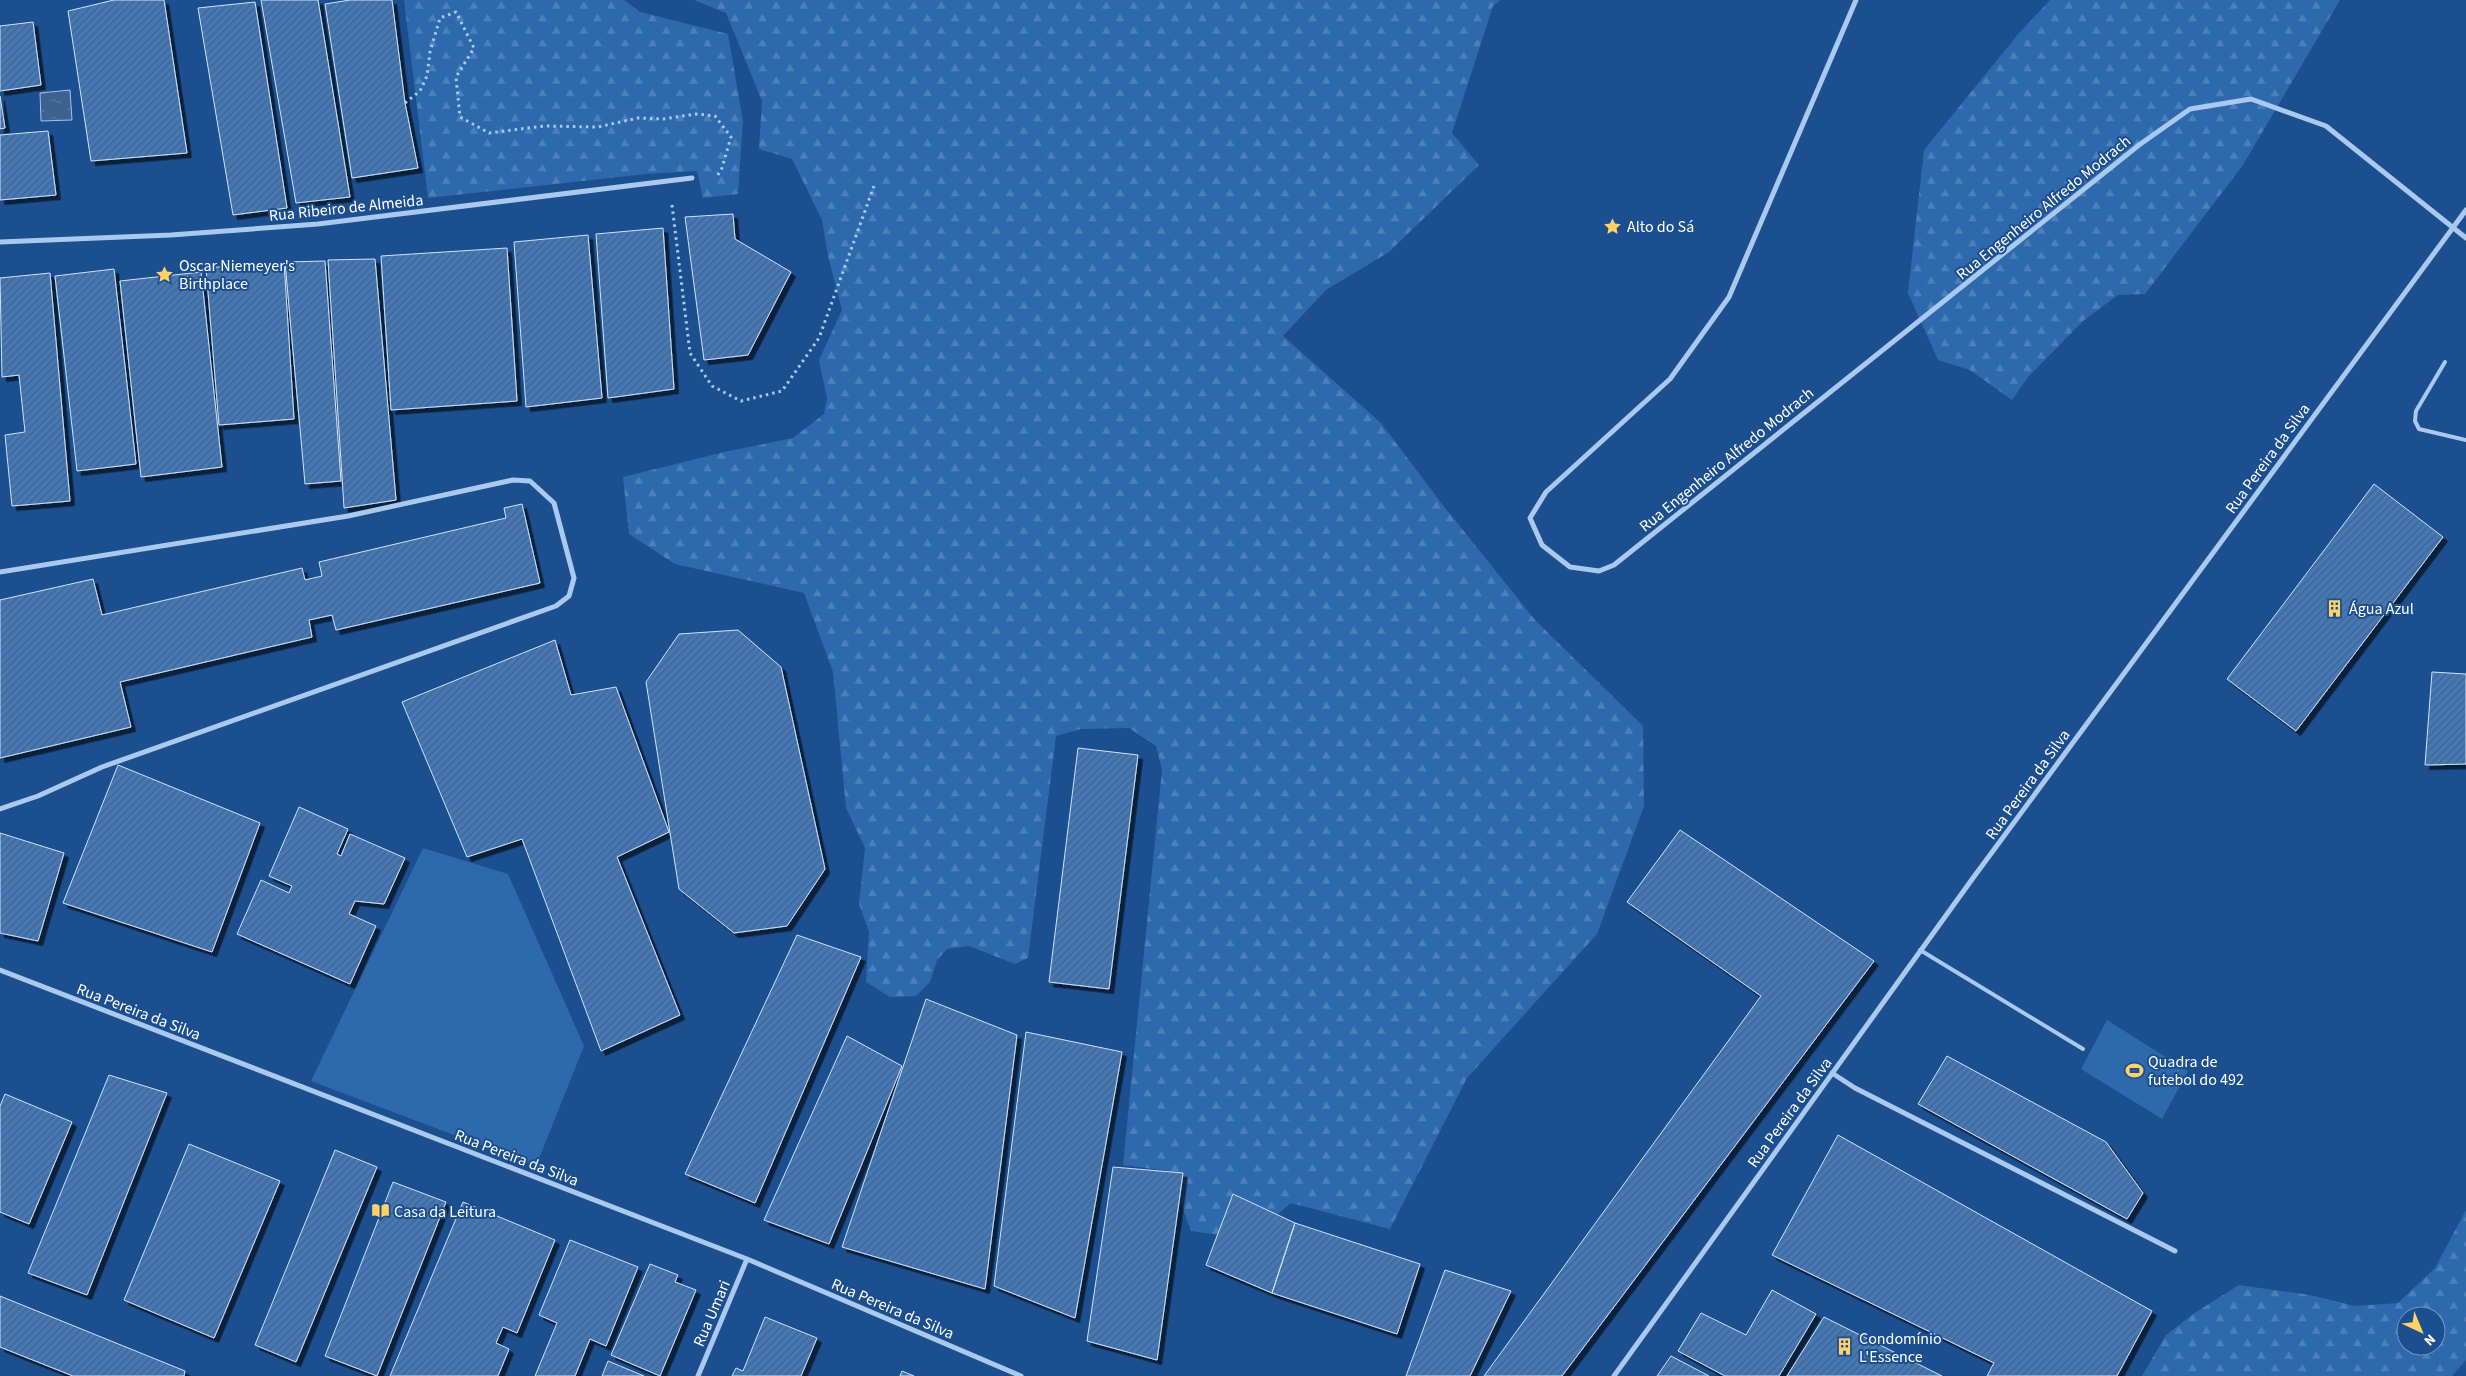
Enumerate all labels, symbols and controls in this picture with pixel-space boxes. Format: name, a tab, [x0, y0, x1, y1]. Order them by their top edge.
street label: Rua Engenheiro Alfredo Modrach	[1952, 130, 2135, 285]
street label: Rua Ribeiro de Almeida	[268, 189, 424, 227]
place icon: Alto do Sá	[1603, 216, 1623, 236]
place label: Alto do Sá	[1627, 216, 1694, 238]
place label: Oscar Niemeyer's Birthplace	[179, 255, 295, 295]
place icon: Oscar Niemeyer's Birthplace	[155, 264, 175, 284]
street label: Rua Engenheiro Alfredo Modrach	[1635, 382, 1818, 537]
street label: Rua Pereira da Silva	[2220, 399, 2315, 518]
building icon: Água Azul	[2325, 598, 2345, 618]
place label: Água Azul	[2349, 598, 2414, 620]
street label: Rua Pereira da Silva	[1980, 725, 2075, 844]
street label: Rua Pereira da Silva	[73, 978, 204, 1046]
place label: Quadra de futebol do 492	[2148, 1051, 2244, 1091]
street label: Rua Pereira da Silva	[1742, 1053, 1837, 1172]
sports icon: Quadra de futebol do 492	[2124, 1060, 2144, 1080]
street label: Rua Pereira da Silva	[451, 1124, 582, 1192]
library icon: Casa da Leitura	[370, 1201, 390, 1221]
place label: Casa da Leitura	[394, 1201, 496, 1223]
street label: Rua Pereira da Silva	[828, 1273, 957, 1345]
street label: Rua Umari	[688, 1277, 736, 1350]
north arrow	[2396, 1306, 2446, 1356]
place label: Condomínio L'Essence	[1859, 1328, 1942, 1368]
text: N	[2419, 1329, 2440, 1350]
building icon: Condomínio L'Essence	[1835, 1337, 1855, 1357]

